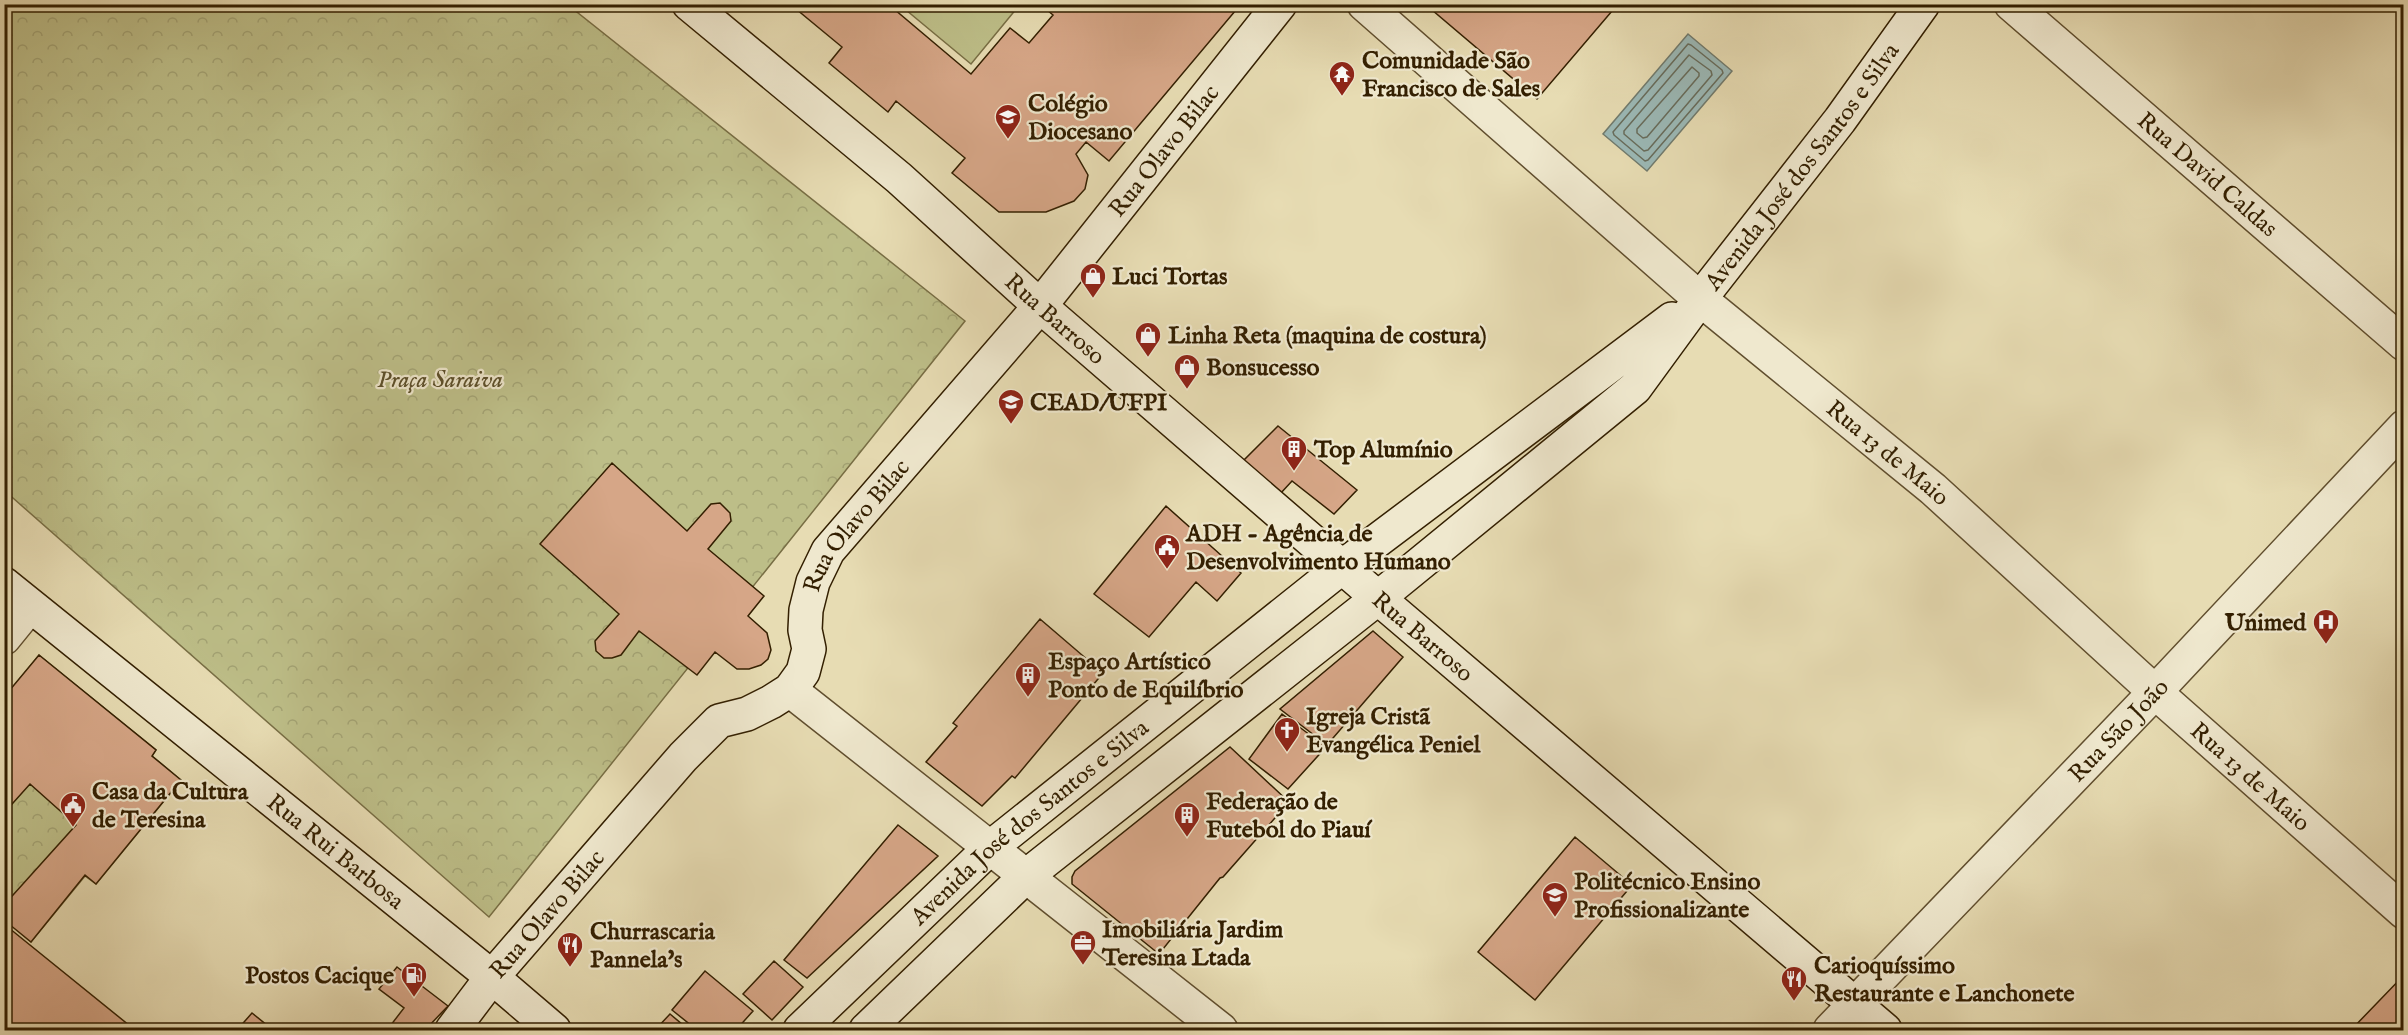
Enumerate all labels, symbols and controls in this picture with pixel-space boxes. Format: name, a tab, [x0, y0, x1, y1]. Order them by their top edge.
street label: Avenida José dos Santos e Silva	[1698, 37, 1908, 298]
place label: Comunidade São Francisco de Sales	[1362, 46, 1541, 105]
temple icon: Comunidade São Francisco de Sales	[1327, 59, 1357, 97]
street label: Rua Olavo Bilac	[1102, 79, 1227, 224]
place label: Colégio Diocesano	[1028, 89, 1132, 148]
school or university icon: Colégio Diocesano	[993, 102, 1023, 140]
street label: Rua David Caldas	[2130, 106, 2283, 245]
shop icon: Luci Tortas	[1078, 261, 1108, 299]
place label: Luci Tortas	[1112, 262, 1228, 293]
street label: Rua Barroso	[997, 267, 1111, 373]
shop icon: Linha Reta (maquina de costura)	[1133, 320, 1163, 358]
place label: Linha Reta (maquina de costura)	[1168, 321, 1487, 352]
shop icon: Bonsucesso	[1172, 352, 1202, 390]
place label: Bonsucesso	[1206, 353, 1320, 384]
park label: Praça Saraiva	[377, 365, 503, 396]
school or university icon: CEAD/UFPI	[996, 387, 1026, 425]
place label: CEAD/UFPI	[1030, 388, 1168, 419]
street label: Rua 13 de Maio	[1819, 394, 1955, 513]
building icon: Top Alumínio	[1279, 434, 1309, 472]
place label: Top Alumínio	[1313, 435, 1453, 466]
street label: Rua Olavo Bilac	[797, 453, 917, 595]
place label: ADH - Agência de Desenvolvimento Humano	[1185, 519, 1451, 578]
public building icon: ADH - Agência de Desenvolvimento Humano	[1152, 532, 1182, 570]
street label: Rua Barroso	[1365, 585, 1480, 690]
hospital icon: Unimed	[2311, 607, 2341, 645]
place label: Unimed	[2224, 608, 2307, 639]
place label: Espaço Artístico Ponto de Equilíbrio	[1048, 647, 1243, 706]
building icon: Espaço Artístico Ponto de Equilíbrio	[1013, 660, 1043, 698]
street label: Rua São João	[2062, 673, 2177, 790]
place label: Igreja Cristã Evangélica Peniel	[1306, 702, 1481, 761]
street label: Avenida José dos Santos e Silva	[904, 713, 1156, 933]
church icon: Igreja Cristã Evangélica Peniel	[1272, 715, 1302, 753]
street label: Rua 13 de Maio	[2183, 716, 2316, 839]
place label: Casa da Cultura de Teresina	[92, 777, 249, 836]
place label: Federação de Futebol do Piauí	[1206, 787, 1373, 846]
street label: Rua Rui Barbosa	[260, 788, 411, 918]
public building icon: Casa da Cultura de Teresina	[58, 790, 88, 828]
building icon: Federação de Futebol do Piauí	[1172, 800, 1202, 838]
street label: Rua Olavo Bilac	[483, 844, 612, 986]
place label: Politécnico Ensino Profissionalizante	[1574, 867, 1760, 926]
school or university icon: Politécnico Ensino Profissionalizante	[1540, 880, 1570, 918]
place label: Imobiliária Jardim Teresina Ltada	[1101, 915, 1284, 974]
place label: Churrascaria Pannela's	[590, 917, 716, 976]
office icon: Imobiliária Jardim Teresina Ltada	[1068, 928, 1098, 966]
restaurant icon: Churrascaria Pannela's	[555, 930, 585, 968]
place label: Carioquíssimo Restaurante e Lanchonete	[1814, 951, 2074, 1010]
fuel station icon: Postos Cacique	[399, 960, 429, 998]
place label: Postos Cacique	[245, 961, 394, 992]
restaurant icon: Carioquíssimo Restaurante e Lanchonete	[1779, 964, 1809, 1002]

